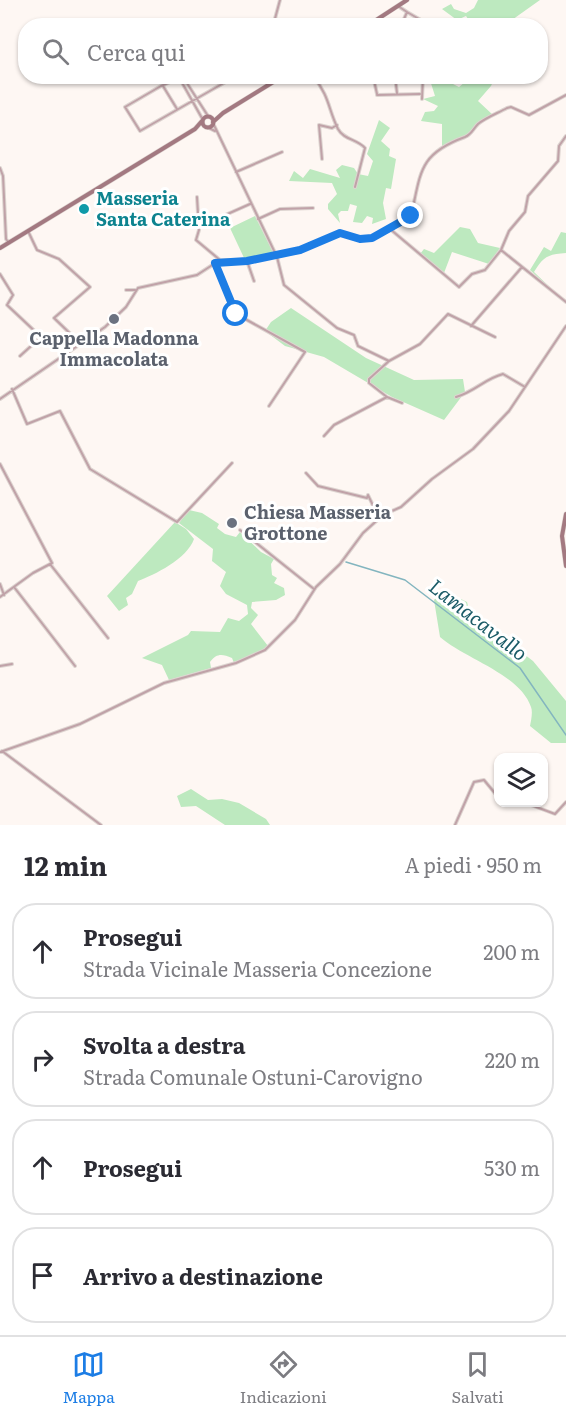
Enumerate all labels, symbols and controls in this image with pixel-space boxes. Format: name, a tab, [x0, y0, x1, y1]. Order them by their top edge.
search box	[18, 18, 548, 84]
icon: search	[39, 35, 72, 68]
text: Cerca qui	[87, 35, 185, 68]
place label: Masseria Santa Caterina	[96, 184, 231, 232]
marker: Masseria Santa Caterina	[77, 202, 91, 216]
route end	[397, 202, 423, 228]
route start	[222, 300, 248, 326]
marker: Cappella Madonna Immacolata	[107, 312, 121, 326]
place label: Cappella Madonna Immacolata	[29, 324, 199, 372]
place label: Chiesa Masseria Grottone	[244, 498, 392, 546]
marker: Chiesa Masseria Grottone	[225, 516, 239, 530]
water label: Lamacavallo	[424, 570, 535, 667]
map controls	[494, 753, 548, 807]
button: layers	[494, 753, 548, 807]
text: 12 min	[24, 845, 107, 884]
text: A piedi · 950 m	[405, 849, 542, 879]
text: Prosegui	[83, 920, 182, 953]
icon: ahead	[26, 935, 59, 968]
text: 200 m	[483, 936, 540, 966]
text: Strada Vicinale Masseria Concezione	[83, 953, 432, 983]
text: Svolta a destra	[83, 1028, 245, 1061]
icon: right	[26, 1043, 59, 1076]
text: 220 m	[485, 1044, 540, 1074]
text: Strada Comunale Ostuni-Carovigno	[83, 1061, 423, 1091]
icon: ahead	[26, 1151, 59, 1184]
text: Prosegui	[83, 1151, 182, 1184]
text: 530 m	[484, 1152, 540, 1182]
icon: arrive	[26, 1259, 59, 1292]
text: Arrivo a destinazione	[83, 1259, 323, 1292]
tab: Mappa	[62, 1348, 115, 1408]
tab: Indicazioni	[240, 1348, 327, 1408]
tab: Salvati	[452, 1348, 504, 1408]

